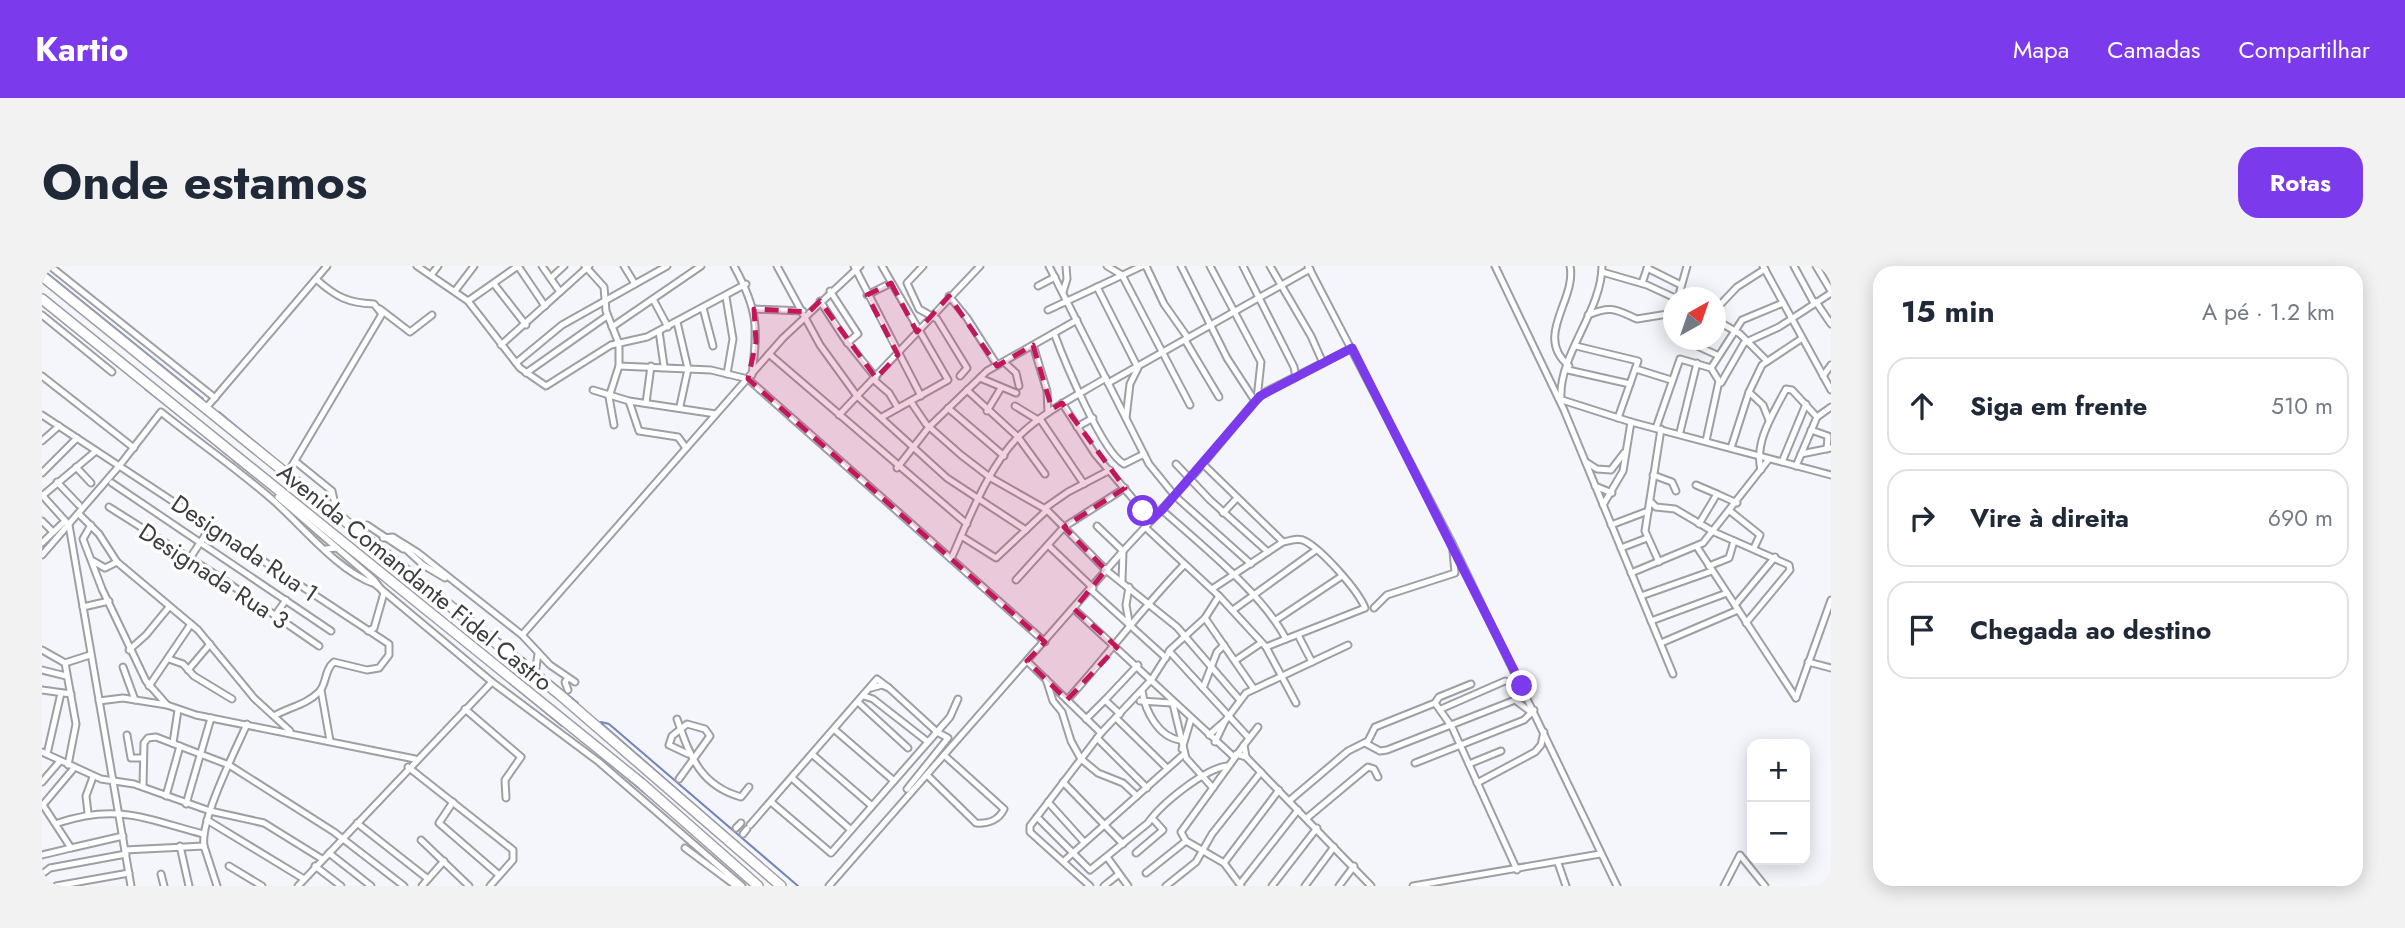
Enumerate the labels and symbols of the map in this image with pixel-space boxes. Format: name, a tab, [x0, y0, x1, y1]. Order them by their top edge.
north arrow	[1663, 287, 1726, 350]
street label: Avenida Comandante Fidel Castro	[270, 455, 560, 699]
street label: Designada Rua 1	[165, 486, 325, 610]
route start	[1127, 495, 1158, 526]
street label: Designada Rua 3	[132, 514, 296, 638]
route end	[1506, 670, 1537, 701]

